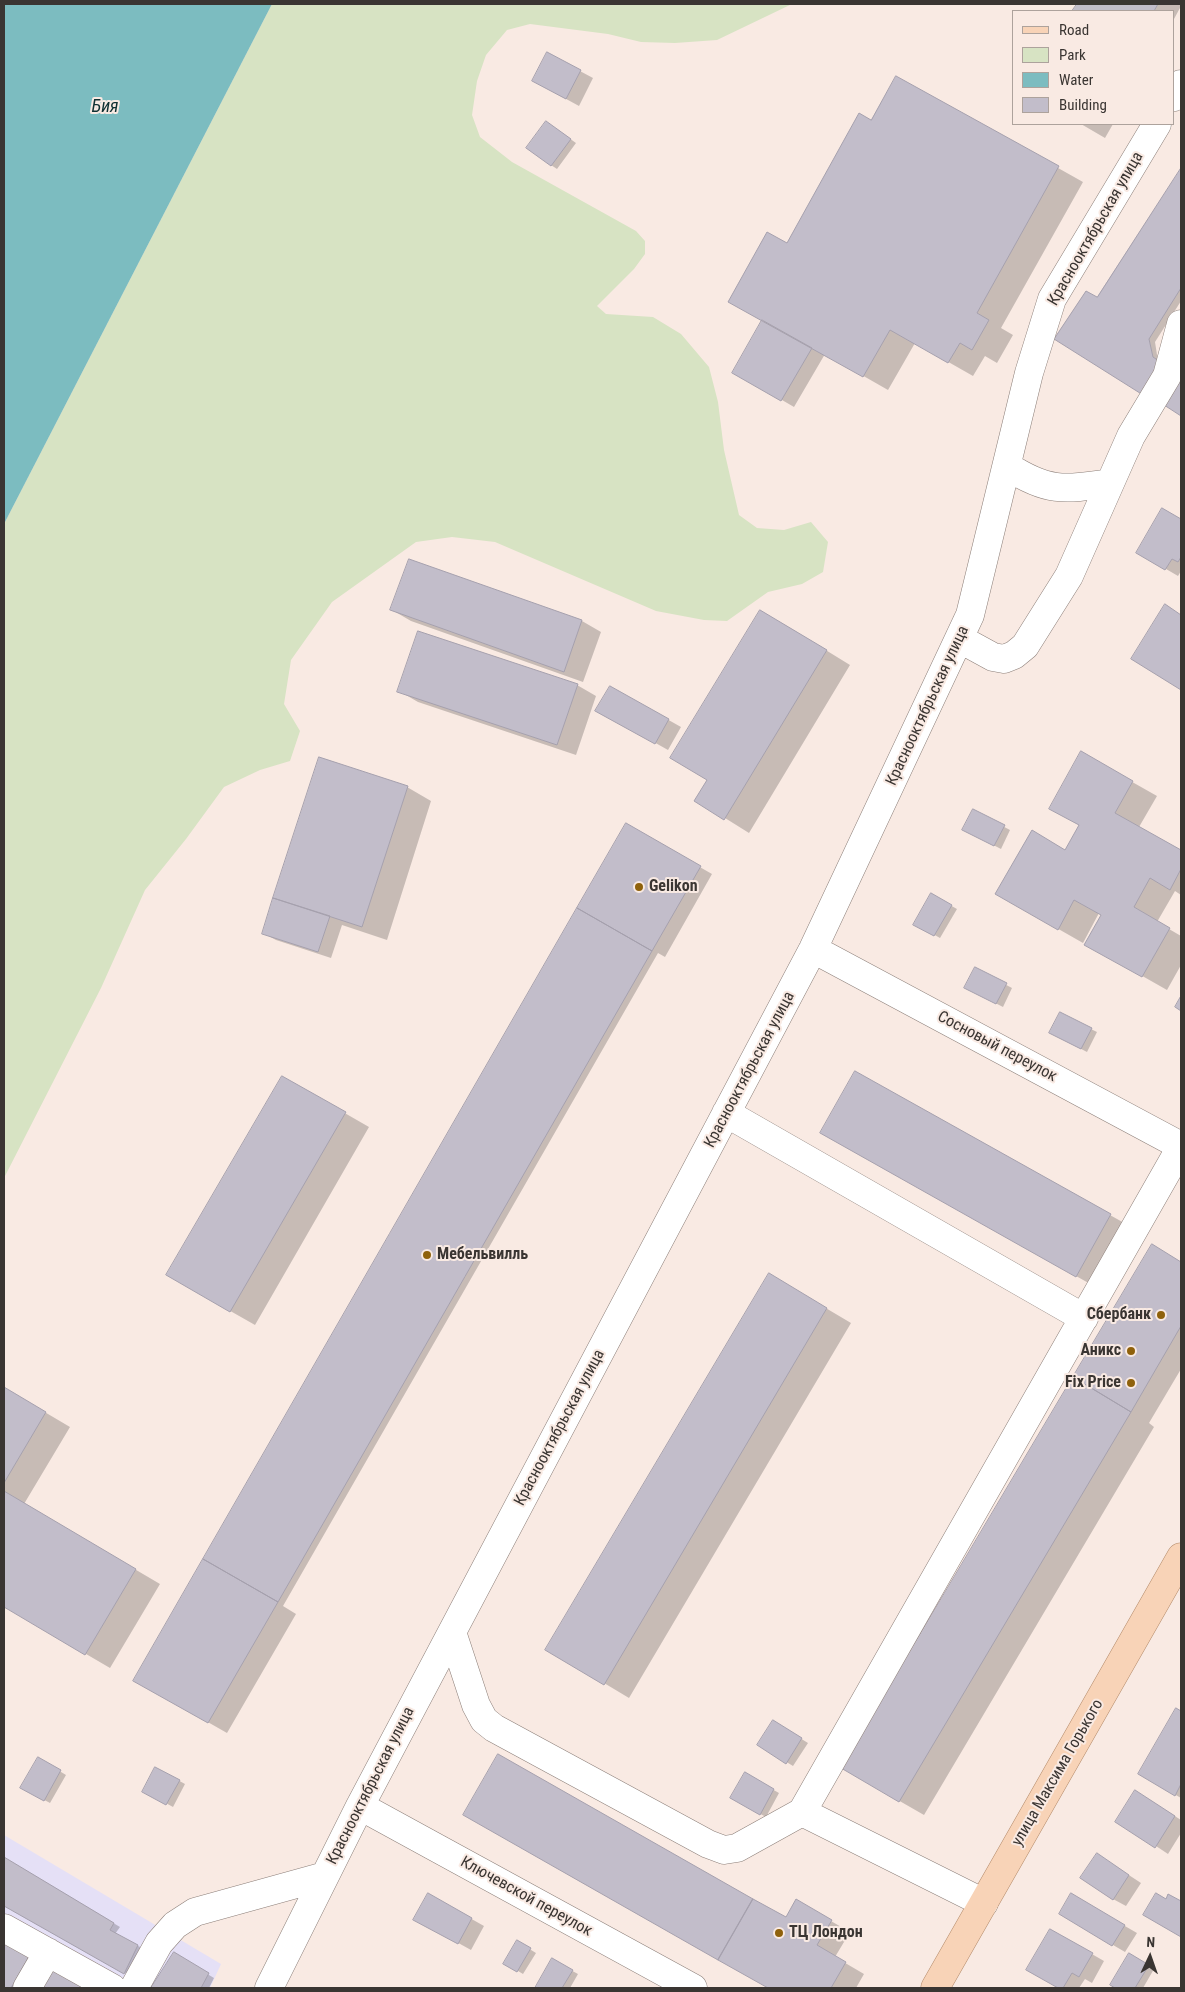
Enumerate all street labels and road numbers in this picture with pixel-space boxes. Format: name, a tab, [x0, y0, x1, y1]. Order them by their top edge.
street label: Краснооктябрьская улица	[1044, 149, 1148, 309]
street label: Краснооктябрьская улица	[882, 623, 974, 789]
street label: Краснооктябрьская улица	[701, 989, 799, 1151]
street label: Сосновый переулок	[934, 1007, 1060, 1087]
street label: Краснооктябрьская улица	[511, 1347, 609, 1509]
street label: улица Максима Горького	[1008, 1696, 1108, 1850]
street label: Краснооктябрьская улица	[323, 1704, 419, 1868]
street label: Ключевской переулок	[457, 1853, 595, 1941]

